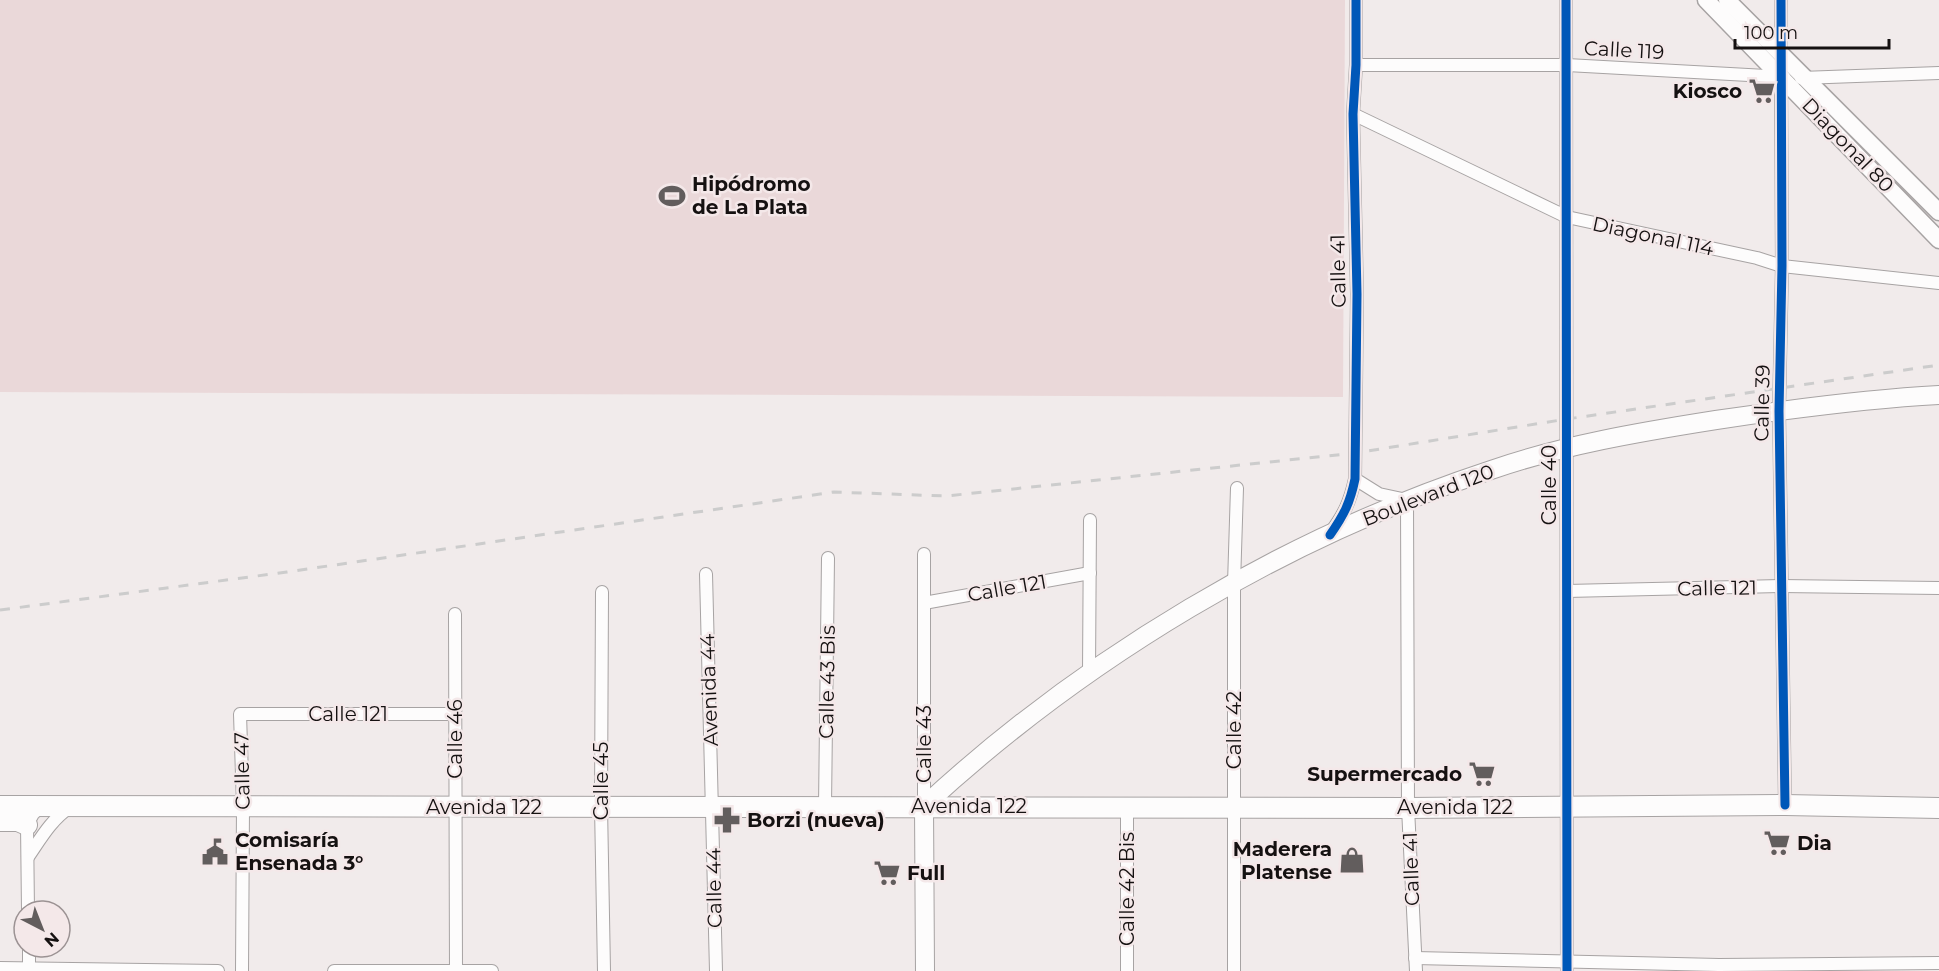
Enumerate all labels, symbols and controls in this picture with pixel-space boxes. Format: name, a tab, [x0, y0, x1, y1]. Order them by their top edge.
scale bar	[1735, 12, 1890, 50]
text: 100 m	[1744, 22, 1798, 44]
street label: Calle 119	[1583, 36, 1665, 64]
supermarket icon: Kiosco	[1747, 76, 1777, 106]
place label: Kiosco	[1673, 79, 1742, 103]
street label: Diagonal 80	[1797, 93, 1899, 197]
place label: Hipódromo de La Plata	[692, 172, 811, 219]
sports icon: Hipódromo de La Plata	[657, 181, 687, 211]
street label: Diagonal 114	[1590, 211, 1716, 261]
street label: Calle 41	[1325, 234, 1351, 308]
street label: Calle 39	[1749, 364, 1775, 442]
street label: Calle 40	[1537, 445, 1561, 525]
street label: Boulevard 120	[1359, 459, 1497, 531]
street label: Calle 121	[966, 569, 1048, 607]
street label: Calle 121	[1677, 575, 1757, 601]
street label: Calle 43 Bis	[814, 625, 840, 739]
street label: Avenida 44	[695, 633, 723, 747]
street label: Calle 42	[1222, 691, 1246, 769]
street label: Calle 46	[443, 699, 467, 779]
street label: Calle 121	[308, 702, 388, 726]
street label: Calle 43	[912, 705, 936, 783]
street label: Calle 47	[229, 732, 255, 810]
street label: Calle 45	[589, 742, 613, 820]
supermarket icon: Supermercado	[1467, 759, 1497, 789]
place label: Supermercado	[1307, 762, 1462, 786]
street label: Avenida 122	[911, 794, 1027, 818]
street label: Avenida 122	[426, 795, 542, 819]
street label: Avenida 122	[1397, 795, 1513, 819]
pharmacy icon: Borzi (nueva)	[712, 805, 742, 835]
place label: Borzi (nueva)	[747, 808, 885, 832]
place label: Comisaría Ensenada 3°	[235, 828, 363, 875]
supermarket icon: Dia	[1762, 828, 1792, 858]
place label: Dia	[1797, 831, 1832, 855]
street label: Calle 42 Bis	[1115, 832, 1139, 946]
street label: Calle 41	[1398, 832, 1424, 906]
public building icon: Comisaría Ensenada 3°	[200, 837, 230, 867]
place label: Maderera Platense	[1233, 837, 1332, 884]
shop icon: Maderera Platense	[1337, 845, 1367, 875]
street label: Calle 44	[701, 848, 727, 928]
supermarket icon: Full	[872, 858, 902, 888]
place label: Full	[907, 861, 945, 885]
north arrow	[12, 899, 72, 959]
text: N	[41, 928, 63, 951]

